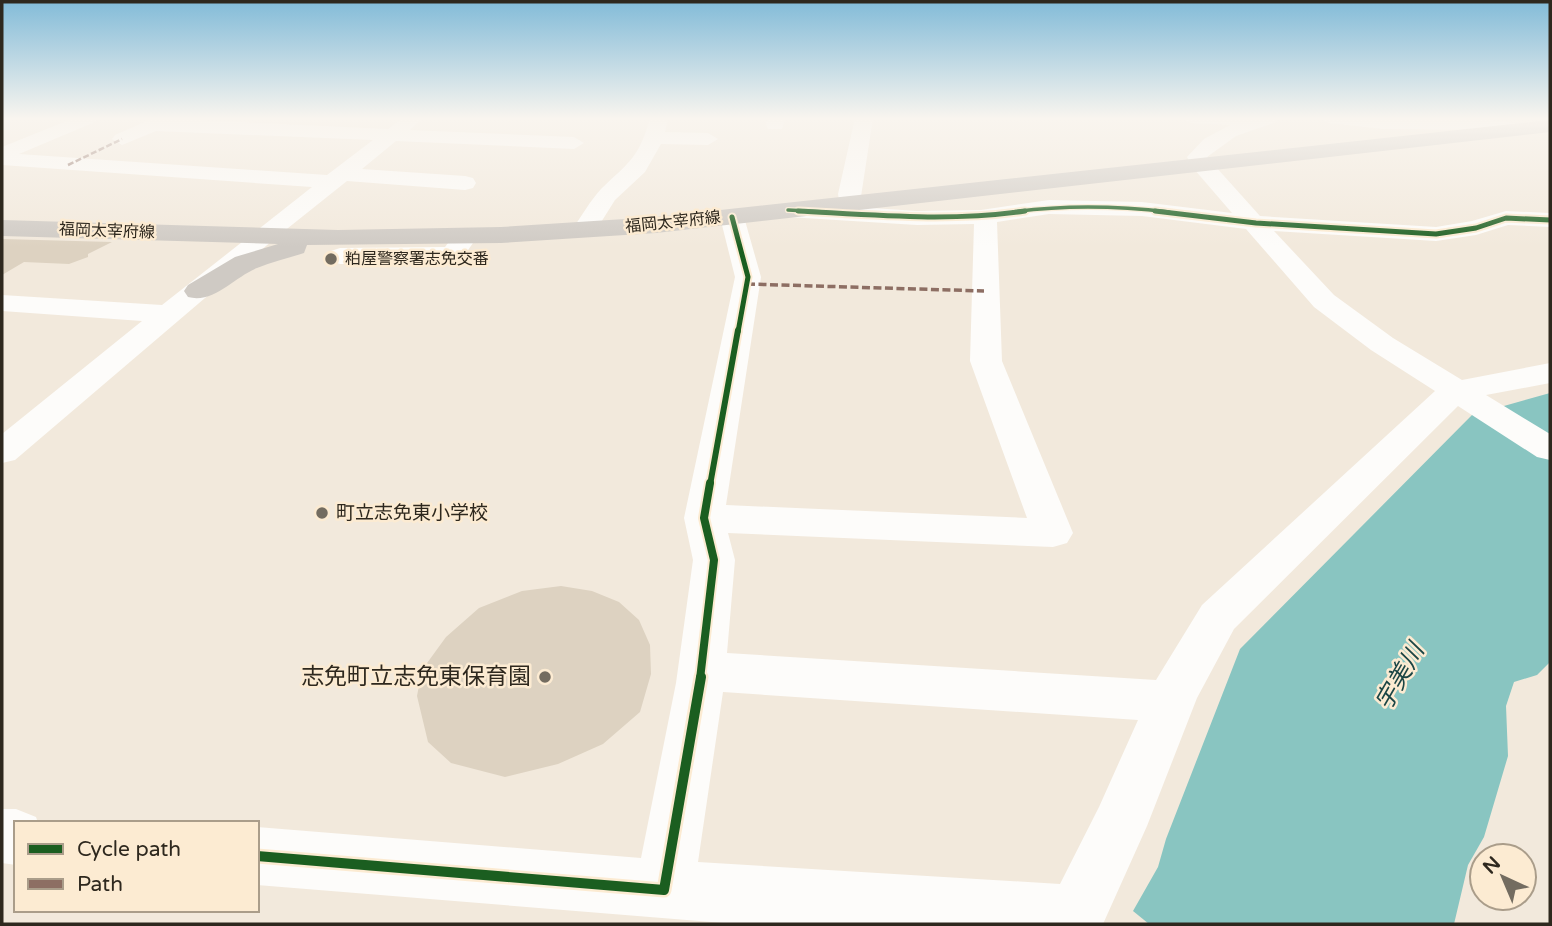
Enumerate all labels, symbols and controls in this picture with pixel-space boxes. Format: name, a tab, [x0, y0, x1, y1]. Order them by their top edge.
street label: 福岡太宰府線	[624, 207, 722, 237]
street label: 福岡太宰府線	[59, 219, 155, 243]
place label: 粕屋警察署志免交番	[345, 249, 489, 269]
marker: 粕屋警察署志免交番	[323, 251, 339, 267]
place label: 町立志免東小学校	[336, 502, 488, 524]
marker: 町立志免東小学校	[314, 505, 330, 521]
water label: 宇美川	[1369, 636, 1432, 715]
place label: 志免町立志免東保育園	[301, 663, 531, 691]
marker: 志免町立志免東保育園	[537, 669, 553, 685]
legend	[14, 821, 259, 912]
text: Cycle path	[77, 837, 181, 862]
north arrow	[1468, 842, 1538, 912]
text: N	[1479, 852, 1505, 879]
text: Path	[77, 872, 123, 897]

